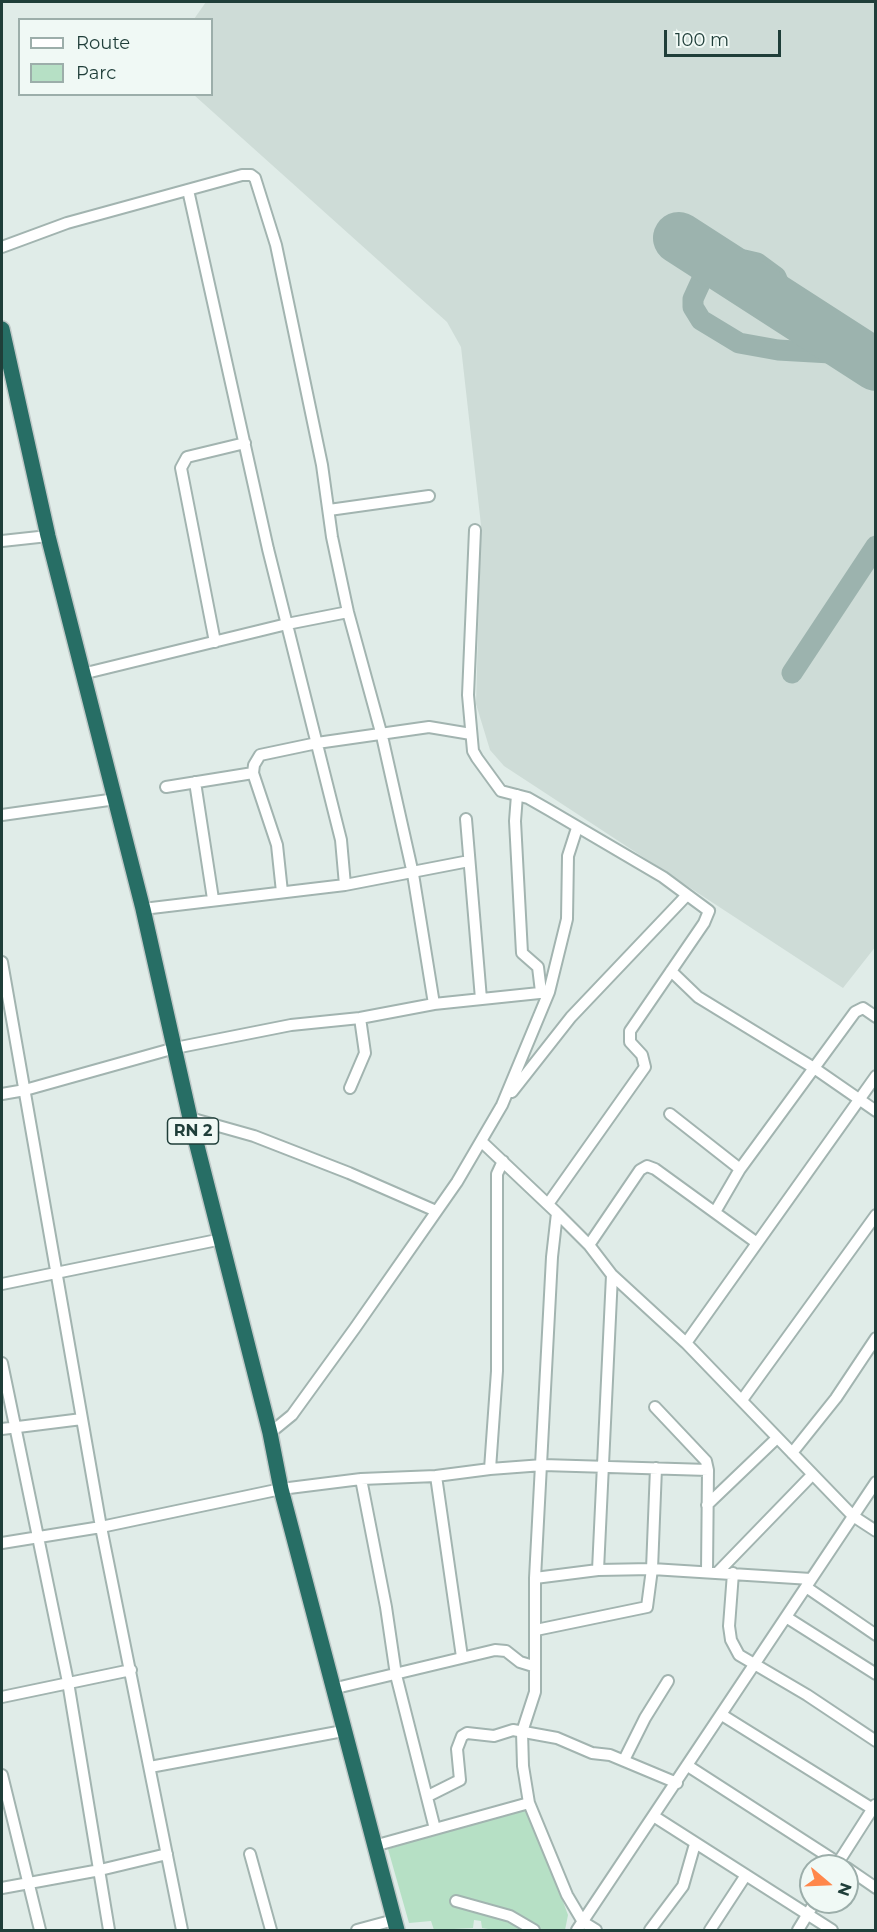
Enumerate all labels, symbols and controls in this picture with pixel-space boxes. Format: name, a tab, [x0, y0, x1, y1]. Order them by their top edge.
legend	[18, 18, 213, 96]
scale bar	[667, 18, 784, 56]
text: 100 m	[675, 29, 729, 51]
text: Route	[76, 32, 130, 54]
text: Parc	[76, 62, 116, 84]
road number: RN 2	[168, 1118, 218, 1144]
north arrow	[799, 1854, 859, 1914]
text: N	[834, 1880, 856, 1899]

